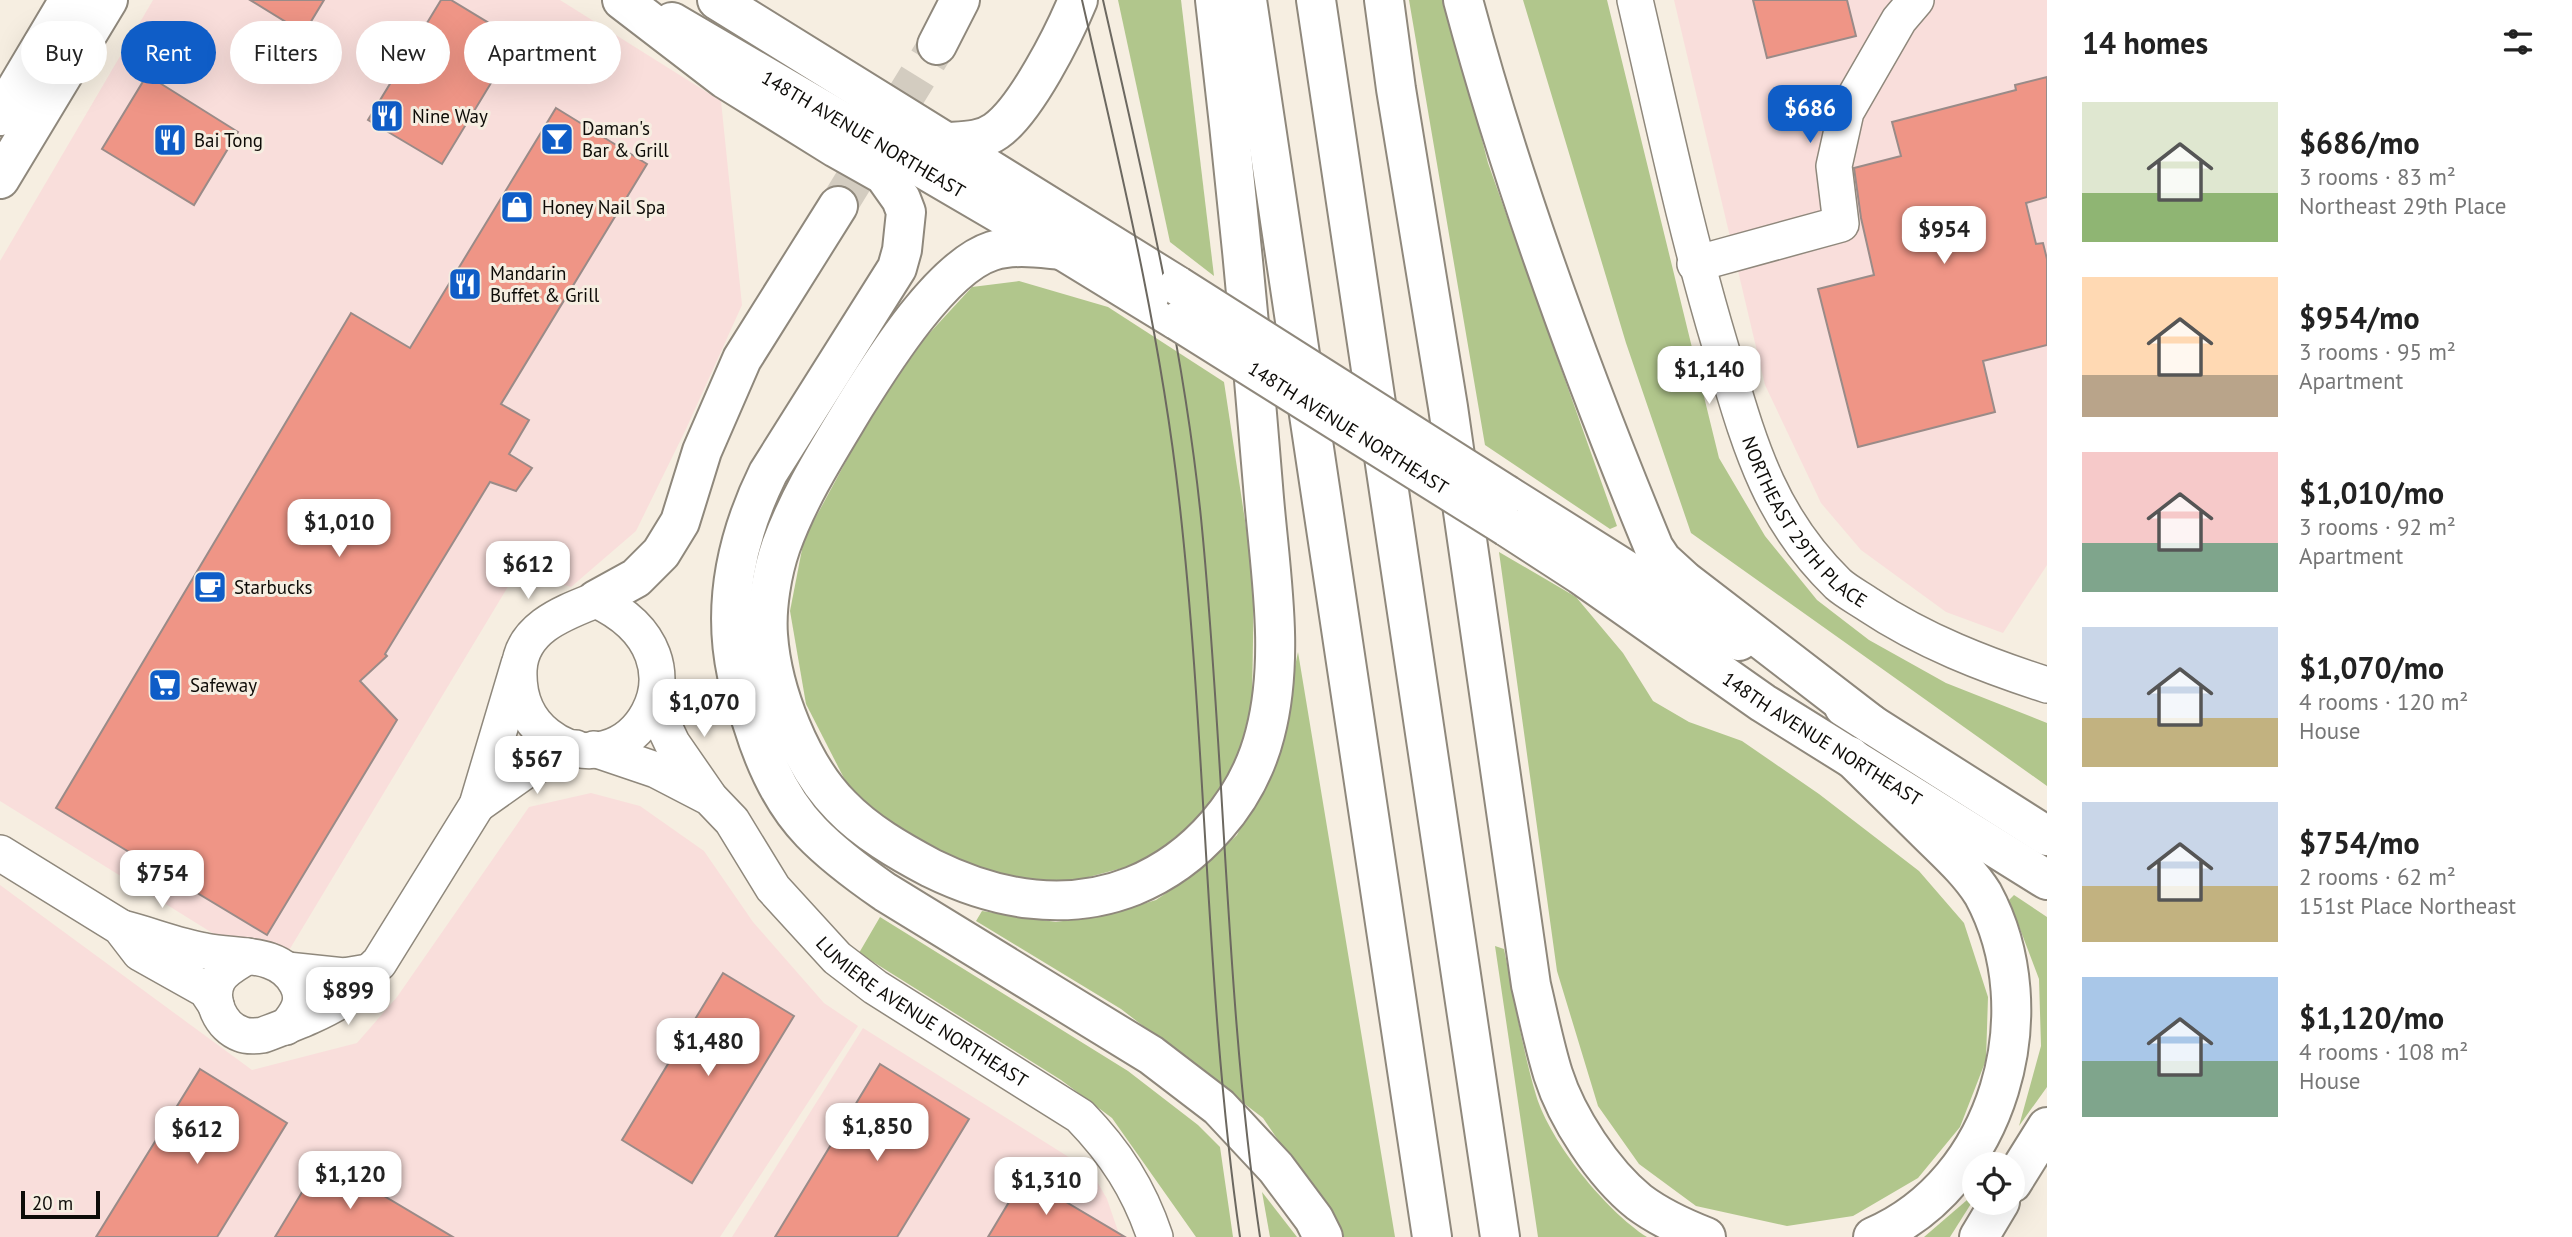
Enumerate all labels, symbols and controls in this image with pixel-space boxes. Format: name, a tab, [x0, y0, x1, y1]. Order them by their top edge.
chip: Buy	[21, 21, 107, 84]
chip: Rent	[121, 21, 216, 84]
chip: Filters	[230, 21, 342, 84]
chip: New	[356, 21, 450, 84]
chip: Apartment	[464, 21, 621, 84]
text: 14 homes	[2082, 23, 2208, 62]
icon: filters	[2499, 23, 2537, 61]
street label: 148TH AVENUE NORTHEAST	[758, 65, 970, 203]
pin: $686	[1769, 86, 1851, 145]
text: $686	[1784, 93, 1836, 122]
restaurant icon: Nine Way	[368, 97, 406, 135]
place label: Nine Way	[412, 104, 488, 128]
place label: Daman's Bar & Grill	[582, 116, 669, 162]
bar icon: Daman's Bar & Grill	[538, 120, 576, 158]
restaurant icon: Bai Tong	[151, 121, 189, 159]
text: $686/mo	[2299, 123, 2420, 162]
place label: Bai Tong	[194, 128, 263, 152]
icon: home	[2138, 130, 2222, 214]
text: 3 rooms · 83 m²	[2299, 162, 2456, 191]
shop icon: Honey Nail Spa	[498, 188, 536, 226]
text: Northeast 29th Place	[2299, 191, 2507, 220]
place label: Honey Nail Spa	[542, 195, 666, 219]
pin: $954	[1903, 206, 1985, 266]
text: $954	[1918, 214, 1970, 243]
place label: Mandarin Buffet & Grill	[490, 261, 600, 307]
restaurant icon: Mandarin Buffet & Grill	[446, 265, 484, 303]
text: $954/mo	[2299, 298, 2420, 337]
icon: home	[2138, 305, 2222, 389]
text: 3 rooms · 95 m²	[2299, 337, 2456, 366]
pin: $1,140	[1652, 346, 1766, 406]
text: $1,140	[1673, 354, 1745, 383]
street label: 148TH AVENUE NORTHEAST	[1244, 356, 1453, 500]
text: Apartment	[2299, 366, 2403, 395]
street label: NORTHEAST 29TH PLACE	[1737, 433, 1872, 613]
text: $1,010/mo	[2299, 473, 2444, 512]
icon: home	[2138, 480, 2222, 564]
pin: $1,010	[282, 500, 396, 559]
text: $1,010	[303, 507, 375, 536]
text: 3 rooms · 92 m²	[2299, 512, 2456, 541]
text: Apartment	[2299, 541, 2403, 570]
pin: $612	[487, 542, 569, 601]
text: $612	[502, 549, 554, 578]
cafe icon: Starbucks	[191, 568, 229, 606]
place label: Starbucks	[234, 575, 313, 599]
text: $1,070/mo	[2299, 648, 2444, 687]
icon: home	[2138, 655, 2222, 739]
supermarket icon: Safeway	[146, 666, 184, 704]
street label: 148TH AVENUE NORTHEAST	[1718, 666, 1927, 811]
place label: Safeway	[190, 673, 257, 697]
pin: $1,070	[647, 680, 761, 739]
text: $1,070	[668, 687, 740, 716]
text: 4 rooms · 120 m²	[2299, 687, 2468, 716]
text: House	[2299, 716, 2361, 745]
pin: $567	[496, 736, 578, 796]
text: $567	[511, 744, 563, 773]
text: $754/mo	[2299, 823, 2420, 862]
icon: home	[2138, 830, 2222, 914]
pin: $754	[121, 850, 203, 910]
text: $754	[136, 858, 188, 887]
text: 2 rooms · 62 m²	[2299, 862, 2456, 891]
text: 151st Place Northeast	[2299, 891, 2516, 920]
street label: LUMIERE AVENUE NORTHEAST	[811, 931, 1033, 1093]
pin: $899	[307, 968, 389, 1027]
text: $899	[322, 975, 374, 1004]
text: $1,120/mo	[2299, 998, 2444, 1037]
icon: home	[2138, 1005, 2222, 1089]
pin: $1,480	[651, 1018, 765, 1078]
text: $1,480	[672, 1026, 744, 1055]
text: 4 rooms · 108 m²	[2299, 1037, 2468, 1066]
text: House	[2299, 1066, 2361, 1095]
pin: $1,850	[820, 1104, 934, 1163]
pin: $612	[156, 1106, 238, 1166]
text: $1,850	[841, 1111, 913, 1140]
text: $612	[171, 1114, 223, 1143]
pin: $1,120	[293, 1152, 407, 1211]
map controls	[1962, 1152, 2025, 1215]
button: locate	[1962, 1152, 2025, 1215]
pin: $1,310	[989, 1158, 1103, 1217]
text: $1,120	[314, 1159, 386, 1188]
text: $1,310	[1010, 1165, 1082, 1194]
scale bar	[21, 1188, 100, 1220]
text: 20 m	[32, 1191, 73, 1215]

